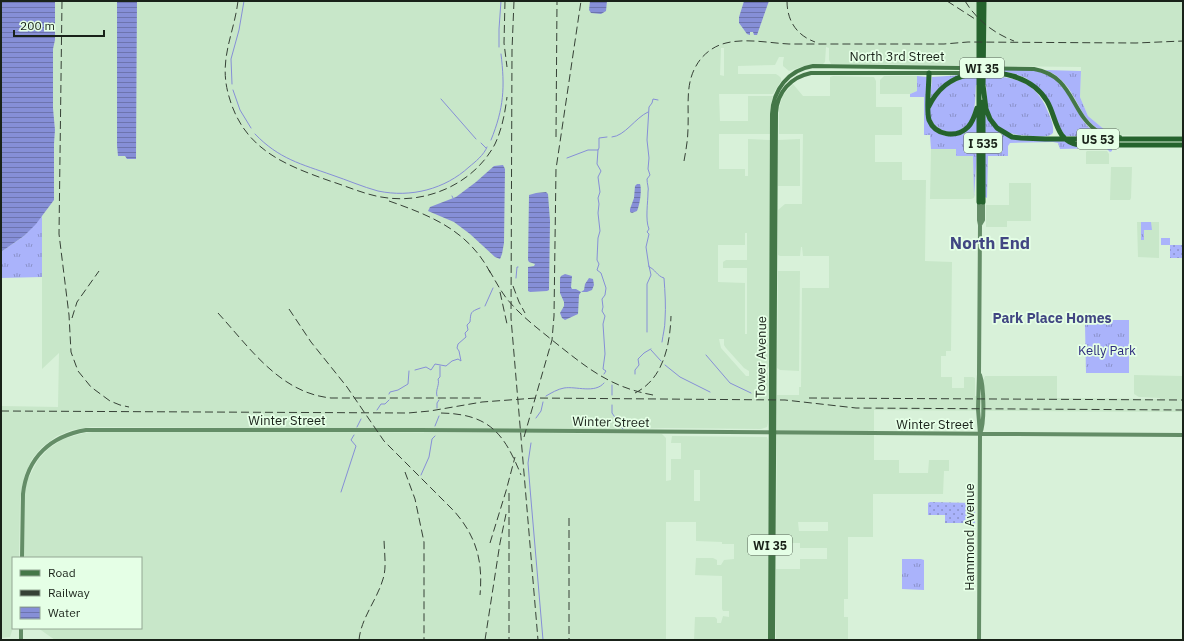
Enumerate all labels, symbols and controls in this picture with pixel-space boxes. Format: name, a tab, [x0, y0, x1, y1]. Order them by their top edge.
scale bar	[14, 12, 104, 38]
text: 200 m	[20, 18, 55, 33]
street label: North 3rd Street	[849, 48, 945, 65]
road number: WI 35	[960, 58, 1004, 78]
road number: US 53	[1077, 129, 1119, 149]
road number: I 535	[964, 133, 1002, 153]
district label: North End	[950, 232, 1030, 254]
district label: Park Place Homes	[992, 309, 1112, 327]
street label: Tower Avenue	[752, 316, 770, 398]
park label: Kelly Park	[1078, 342, 1136, 359]
street label: Winter Street	[248, 412, 326, 429]
street label: Winter Street	[572, 413, 650, 431]
street label: Winter Street	[896, 416, 974, 433]
street label: Hammond Avenue	[961, 483, 978, 591]
road number: WI 35	[748, 535, 792, 555]
legend	[12, 557, 142, 629]
text: Road	[48, 565, 76, 580]
text: Railway	[48, 585, 90, 600]
text: Water	[48, 605, 81, 620]

